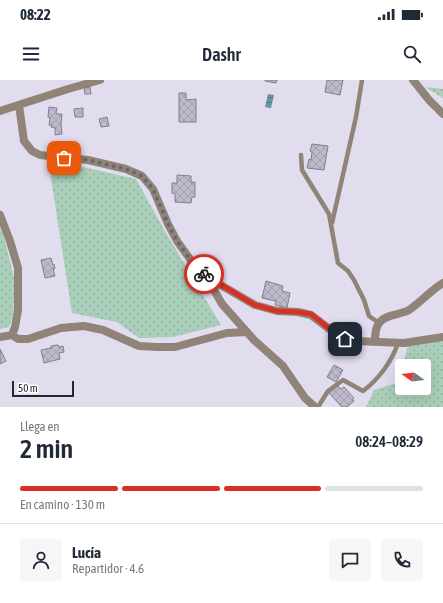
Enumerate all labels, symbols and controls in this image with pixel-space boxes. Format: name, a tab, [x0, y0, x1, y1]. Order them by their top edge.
text: 08:22	[20, 6, 51, 23]
icon: menu	[20, 43, 42, 65]
icon: search	[401, 43, 423, 65]
text: Dashr	[202, 44, 241, 65]
pin	[47, 141, 81, 175]
icon: bag	[53, 147, 75, 169]
courier	[184, 254, 224, 294]
icon: bike	[193, 263, 215, 285]
pin	[328, 322, 362, 356]
icon: home	[334, 328, 356, 350]
north arrow	[395, 359, 431, 395]
map controls	[395, 359, 431, 395]
scale bar	[12, 379, 74, 398]
text: 50 m	[18, 382, 38, 394]
text: Llega en	[20, 419, 60, 434]
text: 08:24–08:29	[355, 433, 423, 450]
text: 2 min	[20, 434, 73, 464]
text: En camino · 130 m	[20, 497, 105, 512]
button: person	[20, 539, 62, 581]
button: chat	[329, 539, 371, 581]
button: phone	[381, 539, 423, 581]
text: Lucía	[72, 544, 101, 561]
text: Repartidor · 4.6	[72, 561, 144, 576]

